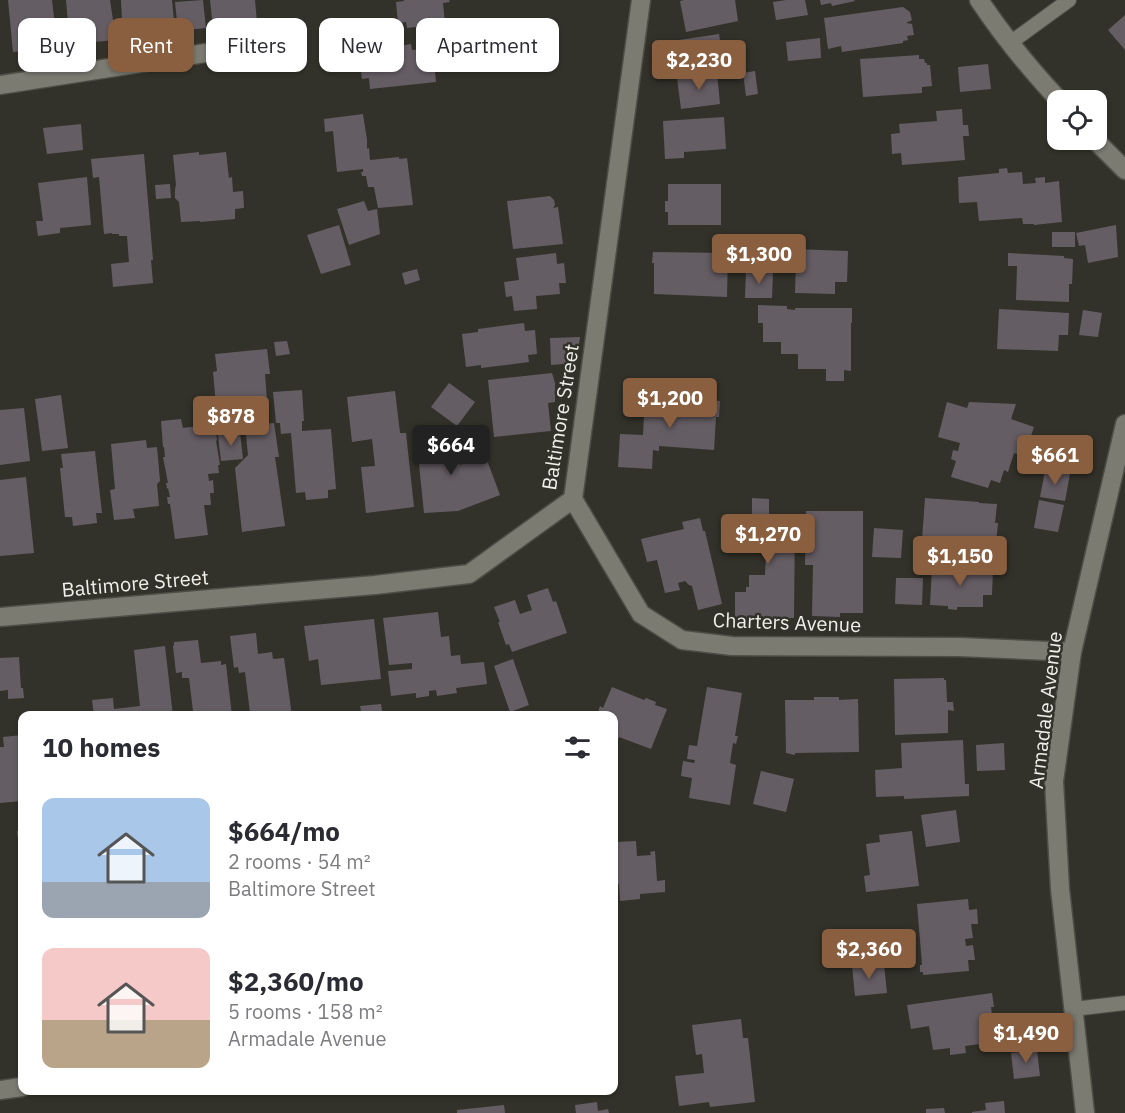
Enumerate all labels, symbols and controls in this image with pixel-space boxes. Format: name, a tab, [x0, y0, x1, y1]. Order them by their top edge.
chip: Buy	[18, 18, 96, 72]
chip: Rent	[108, 18, 194, 72]
chip: Filters	[206, 18, 307, 72]
chip: New	[319, 18, 404, 72]
chip: Apartment	[416, 18, 559, 72]
pin: $2,230	[650, 40, 748, 91]
text: $2,230	[666, 46, 732, 73]
map controls	[1047, 90, 1107, 150]
button: locate	[1047, 90, 1107, 150]
pin: $1,300	[710, 234, 808, 285]
text: $1,300	[726, 240, 792, 267]
street label: Baltimore Street	[535, 342, 585, 492]
pin: $1,200	[621, 378, 719, 429]
text: $1,200	[637, 384, 703, 411]
pin: $878	[195, 396, 267, 447]
text: $878	[207, 402, 255, 429]
pin: $664	[415, 425, 487, 476]
text: $664	[427, 431, 475, 458]
pin: $661	[1019, 435, 1091, 486]
text: $661	[1031, 441, 1079, 468]
pin: $1,270	[719, 514, 817, 565]
text: $1,270	[735, 520, 801, 547]
pin: $1,150	[911, 536, 1009, 587]
text: $1,150	[927, 542, 993, 569]
street label: Baltimore Street	[60, 563, 210, 603]
street label: Charters Avenue	[712, 606, 862, 638]
street label: Armadale Avenue	[1022, 630, 1068, 790]
text: 10 homes	[42, 730, 160, 764]
icon: filters	[561, 731, 594, 764]
text: $664/mo	[228, 814, 340, 848]
icon: home	[90, 822, 162, 894]
text: 2 rooms · 54 m²	[228, 848, 371, 875]
text: Baltimore Street	[228, 875, 376, 902]
pin: $2,360	[820, 929, 918, 980]
text: $2,360	[836, 935, 902, 962]
text: $2,360/mo	[228, 964, 364, 998]
icon: home	[90, 972, 162, 1044]
text: 5 rooms · 158 m²	[228, 998, 383, 1025]
pin: $1,490	[977, 1013, 1075, 1064]
text: $1,490	[993, 1019, 1059, 1046]
text: Armadale Avenue	[228, 1025, 387, 1052]

